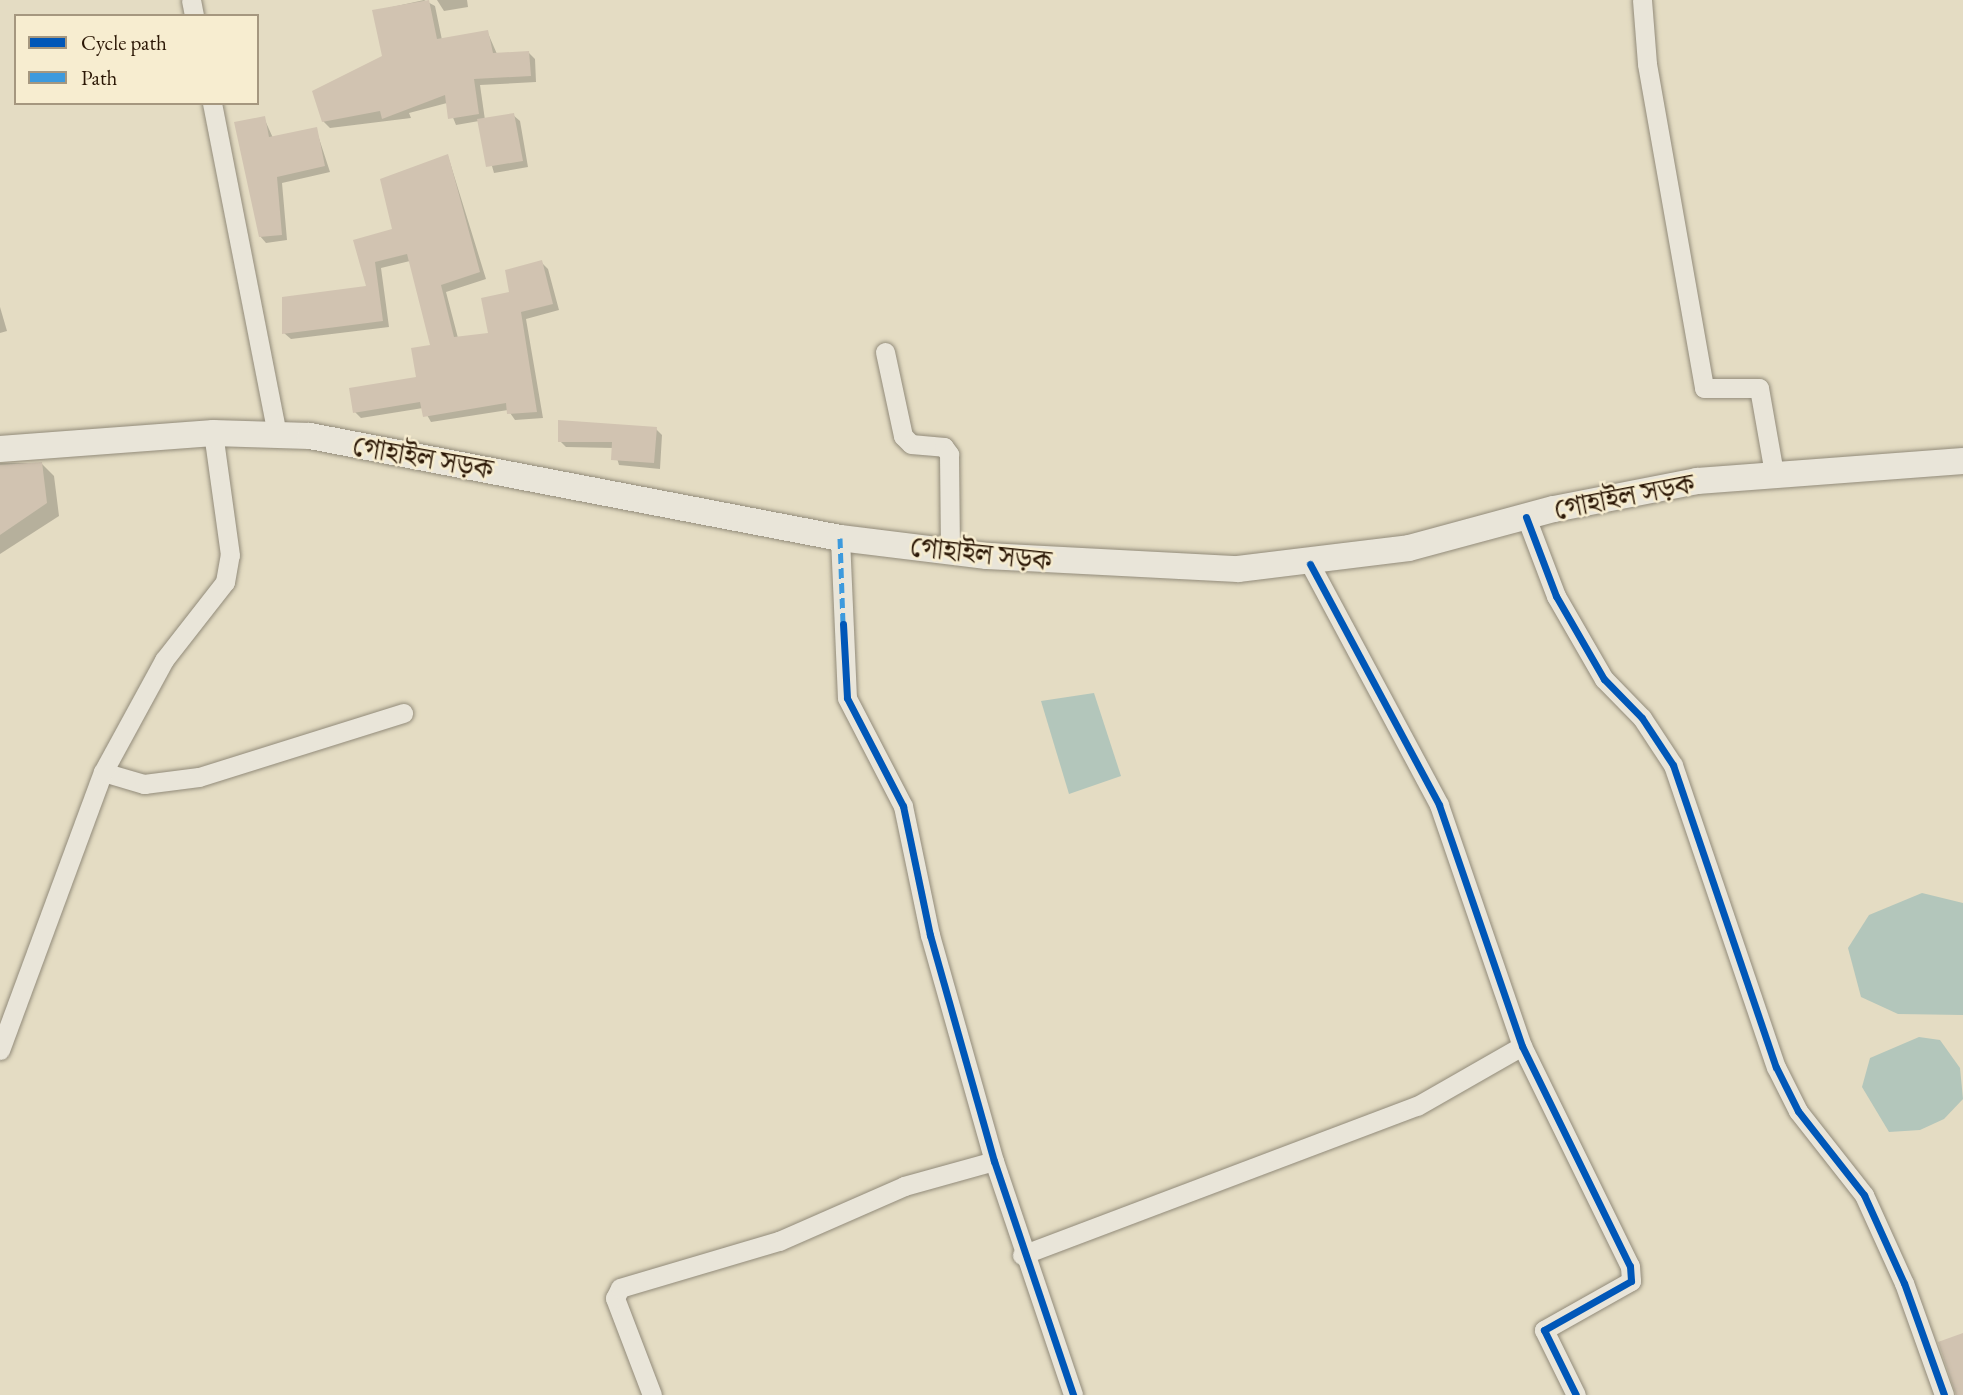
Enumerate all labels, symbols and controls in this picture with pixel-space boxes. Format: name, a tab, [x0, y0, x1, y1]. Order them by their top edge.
legend	[14, 14, 259, 105]
text: Cycle path	[81, 29, 167, 56]
text: Path	[81, 64, 117, 91]
street label: গোহাইল সড়ক	[350, 428, 496, 486]
street label: গোহাইল সড়ক	[1551, 466, 1697, 526]
street label: গোহাইল সড়ক	[908, 529, 1054, 577]

